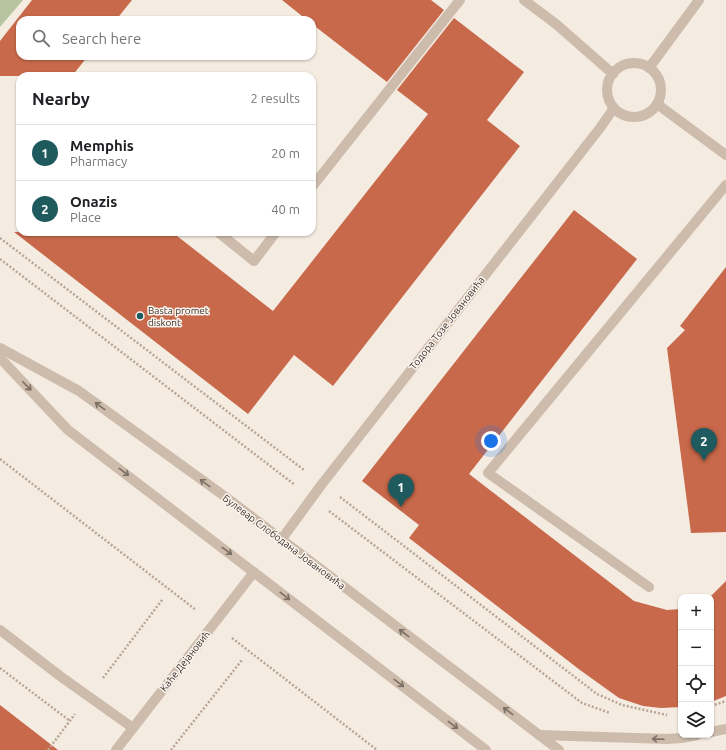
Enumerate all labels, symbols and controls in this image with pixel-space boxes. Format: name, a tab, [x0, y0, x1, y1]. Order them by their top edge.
search box	[16, 16, 316, 60]
icon: search	[30, 27, 52, 49]
text: Search here	[62, 30, 141, 47]
text: Nearby	[32, 89, 90, 108]
text: 2 results	[250, 91, 300, 105]
text: Memphis	[70, 137, 134, 154]
text: 1	[41, 146, 49, 160]
text: 20 m	[271, 146, 300, 160]
text: Pharmacy	[70, 154, 127, 168]
text: Onazis	[70, 193, 117, 210]
text: 2	[41, 202, 49, 216]
text: 40 m	[271, 202, 300, 216]
text: Place	[70, 210, 101, 224]
street label: Тодора Тозе Јовановића	[407, 274, 487, 372]
place label: Basta promet diskont	[148, 305, 209, 328]
marker: Basta promet diskont	[135, 311, 145, 321]
one-way arrow	[22, 381, 32, 391]
one-way arrow	[95, 402, 106, 410]
pin: 2	[691, 428, 717, 461]
your location	[481, 431, 501, 451]
one-way arrow	[118, 468, 129, 477]
pin: 1	[388, 474, 414, 507]
one-way arrow	[200, 478, 211, 487]
street label: Булевар Слободана Јовановића	[221, 492, 347, 592]
one-way arrow	[221, 547, 232, 556]
one-way arrow	[279, 591, 290, 600]
map controls	[678, 594, 714, 738]
button: +	[678, 594, 714, 630]
street label: Каће Дејановић	[158, 629, 212, 693]
one-way arrow	[399, 629, 410, 637]
button: −	[678, 630, 714, 666]
button: locate	[678, 666, 714, 702]
one-way arrow	[393, 679, 404, 688]
button: layers	[678, 702, 714, 738]
one-way arrow	[502, 707, 513, 715]
one-way arrow	[447, 721, 458, 729]
one-way arrow	[652, 735, 665, 742]

